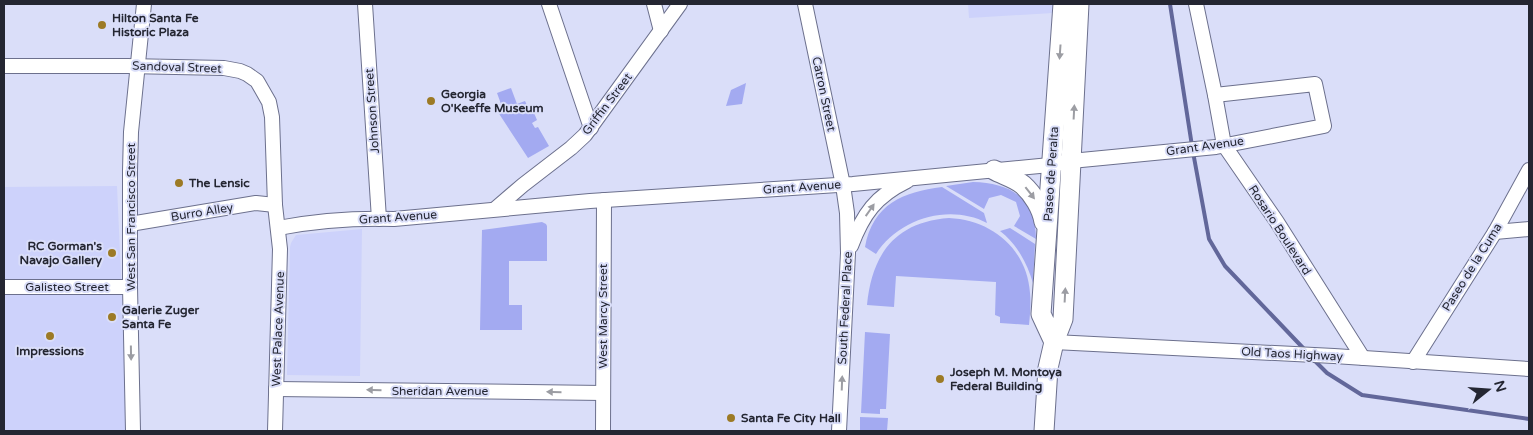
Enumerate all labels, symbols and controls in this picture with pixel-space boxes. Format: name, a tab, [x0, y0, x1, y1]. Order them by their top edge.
place label: Hilton Santa Fe Historic Plaza	[112, 11, 199, 39]
marker: Hilton Santa Fe Historic Plaza	[96, 19, 108, 31]
one-way arrow	[1056, 45, 1064, 61]
street label: Catron Street	[809, 55, 839, 133]
street label: Sandoval Street	[132, 58, 222, 76]
street label: Johnson Street	[362, 68, 382, 154]
street label: Griffin Street	[579, 70, 635, 138]
place label: Georgia O'Keeffe Museum	[441, 87, 544, 115]
marker: Georgia O'Keeffe Museum	[425, 95, 437, 107]
one-way arrow	[1070, 104, 1078, 120]
street label: Paseo de Peralta	[1041, 126, 1061, 222]
street label: Grant Avenue	[1165, 134, 1245, 158]
street label: West San Francisco Street	[124, 142, 138, 291]
place label: The Lensic	[188, 176, 250, 190]
marker: The Lensic	[173, 177, 185, 189]
street label: Grant Avenue	[762, 177, 842, 197]
street label: Rosario Boulevard	[1246, 183, 1314, 277]
one-way arrow	[1024, 187, 1035, 200]
street label: Burro Alley	[170, 200, 235, 224]
one-way arrow	[865, 203, 875, 217]
street label: Grant Avenue	[358, 207, 438, 227]
street label: Paseo de la Cuma	[1439, 220, 1505, 314]
place label: RC Gorman's Navajo Gallery	[20, 239, 103, 268]
marker: RC Gorman's Navajo Gallery	[106, 247, 118, 259]
street label: South Federal Place	[835, 251, 855, 365]
street label: West Marcy Street	[596, 263, 610, 368]
street label: West Palace Avenue	[269, 271, 287, 387]
street label: Galisteo Street	[25, 280, 109, 294]
one-way arrow	[1061, 287, 1069, 303]
place label: Galerie Zuger Santa Fe	[122, 303, 199, 331]
marker: Galerie Zuger Santa Fe	[106, 311, 118, 323]
marker: Impressions	[44, 330, 56, 342]
place label: Impressions	[16, 344, 84, 359]
street label: Old Taos Highway	[1241, 344, 1344, 364]
one-way arrow	[128, 345, 136, 361]
place label: Joseph M. Montoya Federal Building	[949, 365, 1062, 394]
north arrow	[1463, 365, 1513, 415]
marker: Joseph M. Montoya Federal Building	[934, 373, 946, 385]
one-way arrow	[838, 374, 846, 390]
text: N	[1490, 378, 1510, 394]
street label: Sheridan Avenue	[392, 384, 489, 398]
one-way arrow	[366, 386, 382, 394]
one-way arrow	[546, 388, 562, 396]
place label: Santa Fe City Hall	[741, 411, 841, 426]
marker: Santa Fe City Hall	[725, 412, 737, 424]

